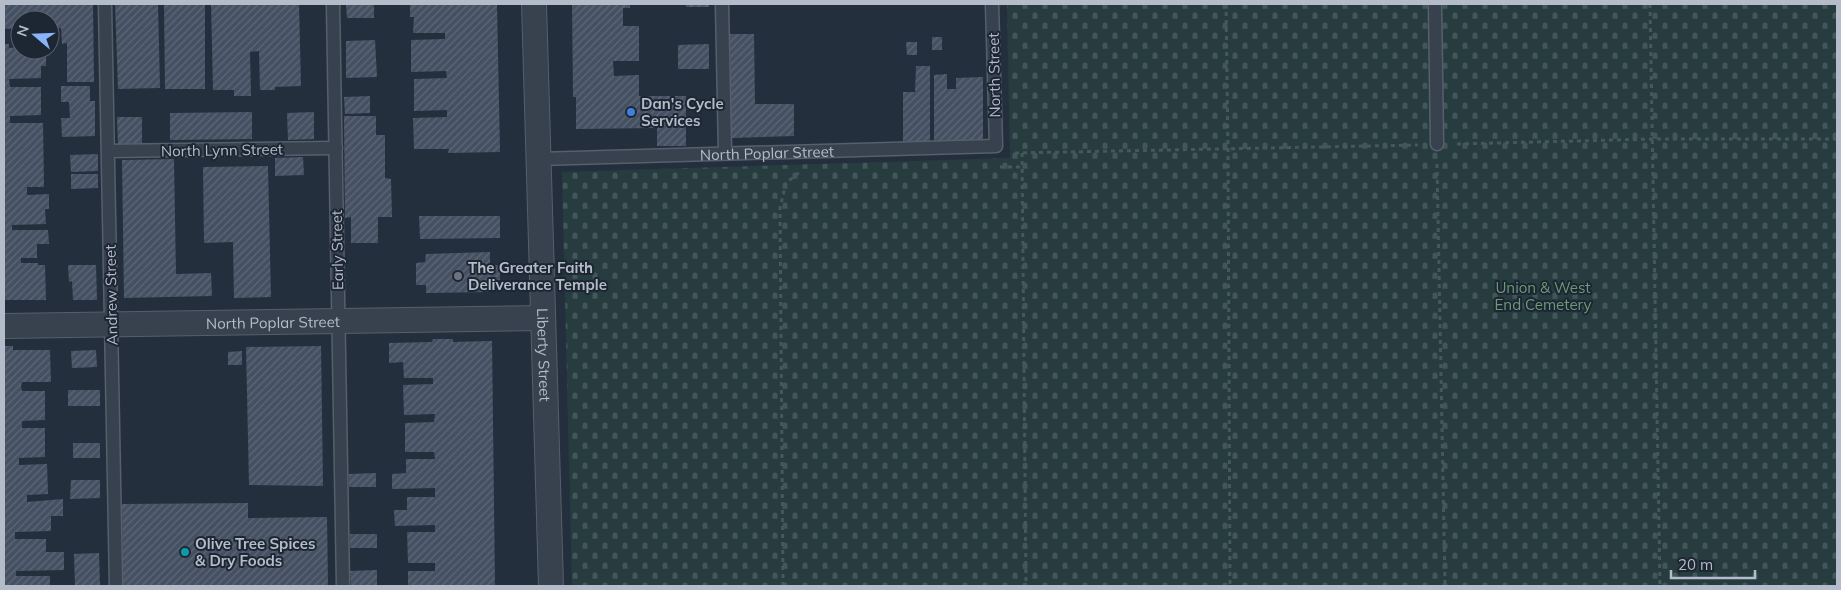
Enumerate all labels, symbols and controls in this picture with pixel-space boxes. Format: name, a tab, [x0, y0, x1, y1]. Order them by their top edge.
north arrow	[10, 10, 60, 60]
text: N	[12, 23, 33, 39]
street label: North Street	[984, 32, 1004, 118]
place label: Dan's Cycle Services	[641, 94, 724, 130]
marker: Dan's Cycle Services	[625, 106, 637, 118]
street label: North Lynn Street	[161, 139, 283, 161]
street label: North Poplar Street	[700, 141, 834, 164]
street label: Early Street	[327, 210, 347, 290]
street label: Andrew Street	[101, 245, 121, 345]
place label: The Greater Faith Deliverance Temple	[468, 258, 607, 294]
marker: The Greater Faith Deliverance Temple	[452, 270, 464, 282]
park label: Union & West End Cemetery	[1495, 278, 1591, 314]
street label: Liberty Street	[533, 308, 555, 402]
street label: North Poplar Street	[206, 312, 340, 333]
place label: Olive Tree Spices & Dry Foods	[195, 534, 315, 570]
marker: Olive Tree Spices & Dry Foods	[179, 546, 191, 558]
scale bar	[1671, 548, 1755, 580]
text: 20 m	[1678, 555, 1713, 574]

